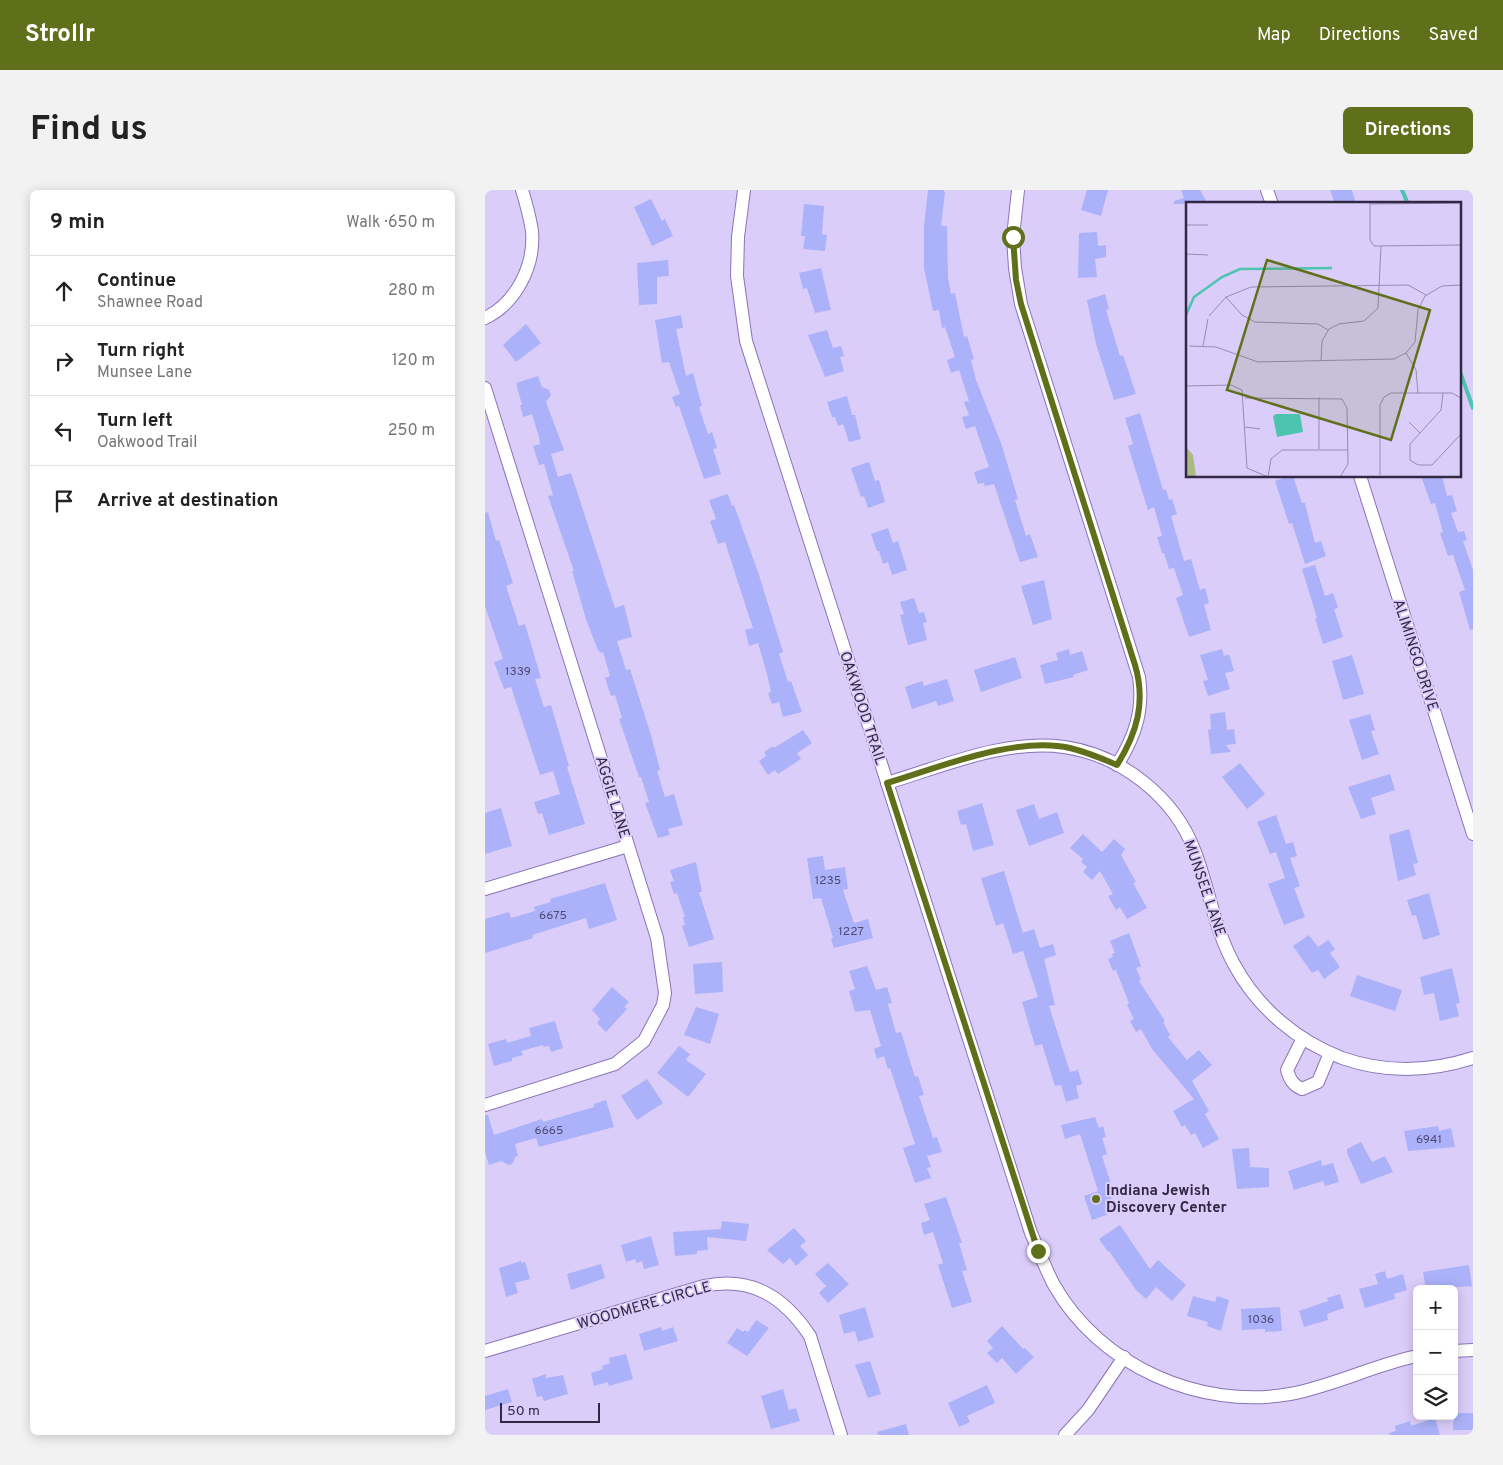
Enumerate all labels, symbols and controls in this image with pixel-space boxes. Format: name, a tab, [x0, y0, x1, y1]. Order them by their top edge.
text: Strollr	[25, 20, 95, 50]
text: Map	[1257, 24, 1291, 47]
text: Directions	[1319, 24, 1401, 47]
text: Saved	[1429, 24, 1478, 47]
button: Directions	[1343, 107, 1473, 154]
text: Find us	[30, 108, 148, 152]
inset map	[1186, 202, 1461, 478]
text: 9 min	[50, 209, 105, 236]
text: Walk · 650 m	[346, 213, 435, 233]
route start	[1002, 226, 1025, 249]
text: Continue	[97, 269, 176, 293]
icon: ahead	[50, 277, 78, 305]
text: 280 m	[388, 281, 435, 301]
text: Shawnee Road	[97, 293, 203, 313]
text: Turn right	[97, 339, 185, 363]
icon: right	[50, 347, 78, 375]
text: 120 m	[392, 351, 435, 371]
text: Munsee Lane	[97, 363, 192, 383]
text: Turn left	[97, 409, 173, 433]
icon: left	[50, 417, 78, 445]
text: 250 m	[388, 421, 435, 441]
text: Oakwood Trail	[97, 433, 197, 453]
icon: arrive	[50, 487, 78, 515]
text: Arrive at destination	[97, 489, 278, 513]
street label: ALIMINGO DRIVE	[1387, 597, 1442, 714]
street label: OAKWOOD TRAIL	[834, 649, 889, 768]
house number: 1339	[505, 664, 531, 680]
street label: AGGIE LANE	[590, 754, 633, 841]
street label: MUNSEE LANE	[1178, 837, 1229, 940]
house number: 1235	[815, 873, 841, 889]
house number: 6675	[539, 908, 567, 924]
house number: 1227	[838, 924, 864, 940]
house number: 6665	[535, 1123, 563, 1139]
house number: 6941	[1416, 1132, 1442, 1148]
place label: Indiana Jewish Discovery Center	[1106, 1182, 1228, 1218]
marker: Indiana Jewish Discovery Center	[1090, 1193, 1102, 1205]
route end	[1027, 1240, 1050, 1263]
street label: WOODMERE CIRCLE	[575, 1278, 714, 1335]
map controls	[1413, 1285, 1458, 1420]
button: +	[1413, 1285, 1458, 1330]
house number: 1036	[1248, 1312, 1274, 1328]
button: −	[1413, 1330, 1458, 1375]
button: layers	[1413, 1375, 1458, 1420]
scale bar	[500, 1400, 600, 1423]
text: 50 m	[507, 1403, 540, 1420]

